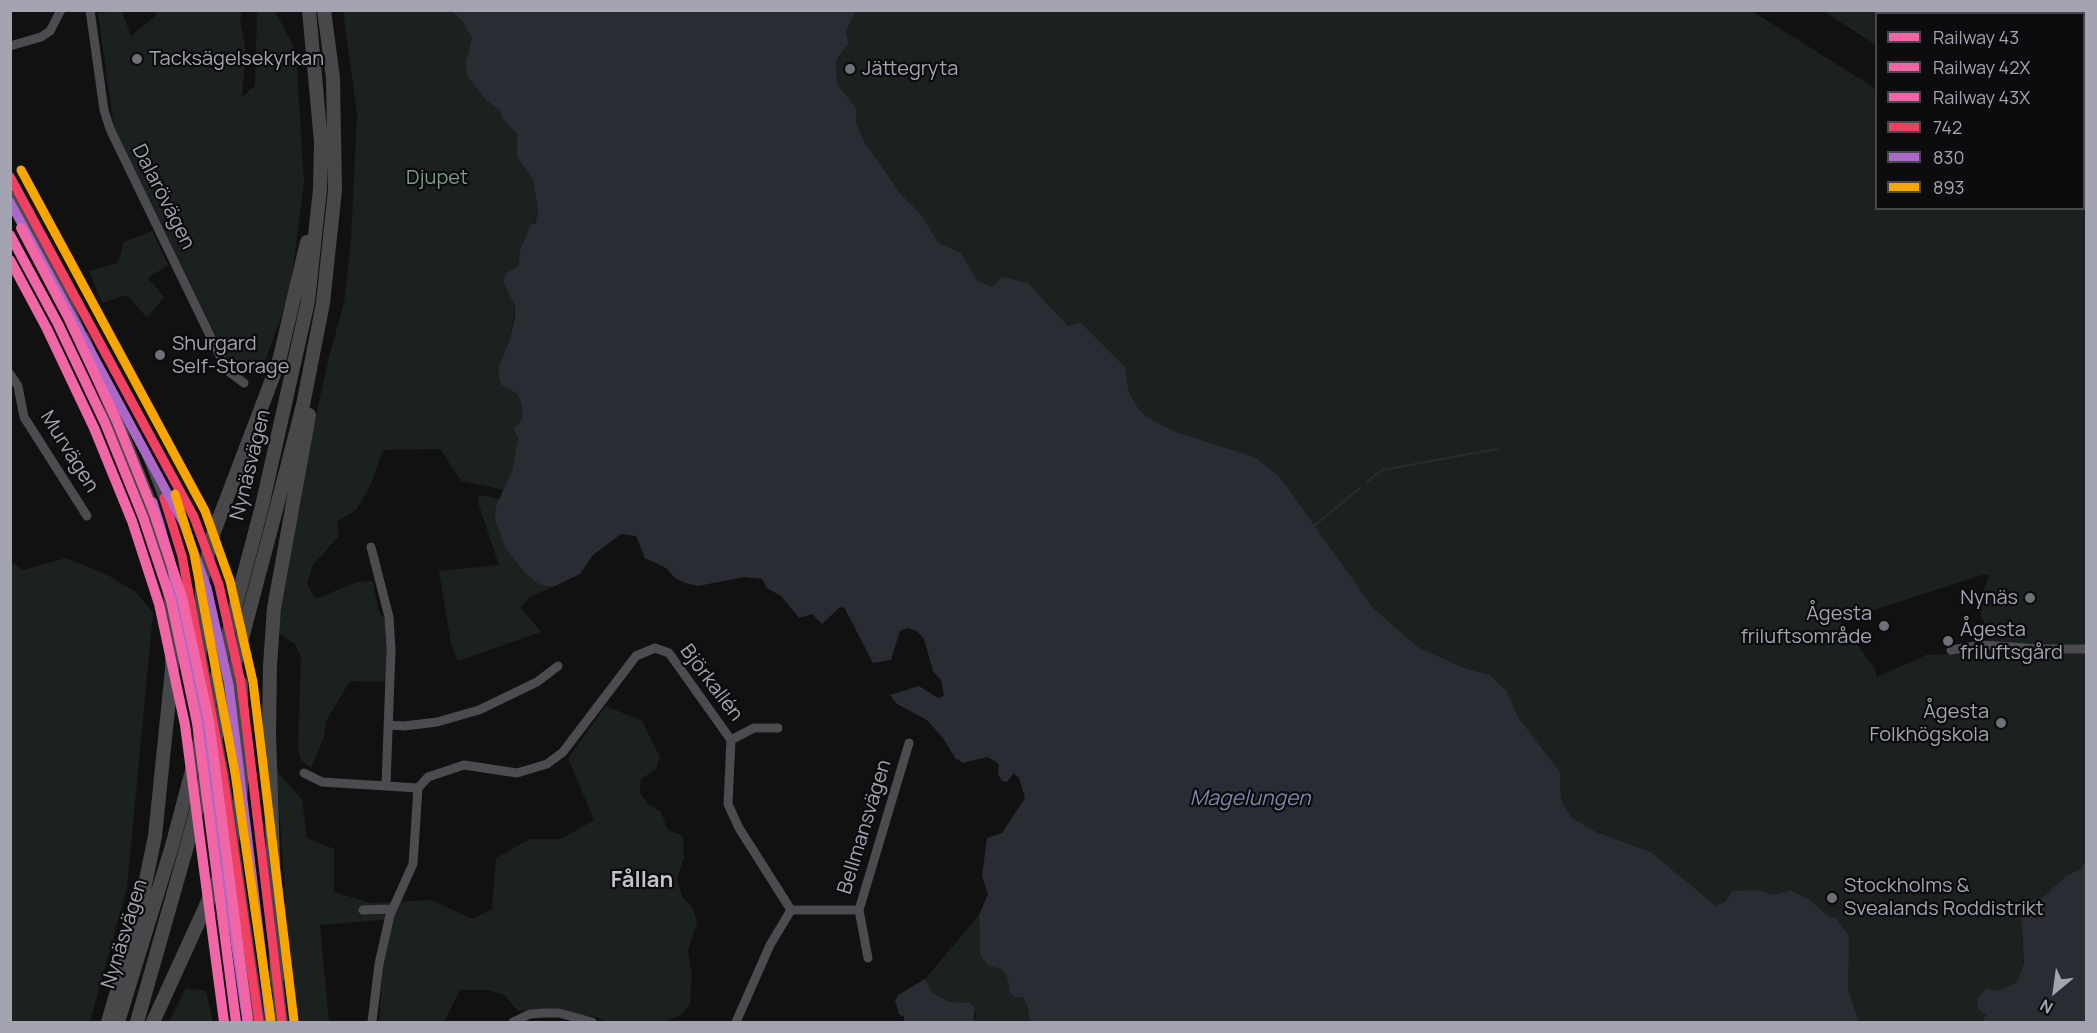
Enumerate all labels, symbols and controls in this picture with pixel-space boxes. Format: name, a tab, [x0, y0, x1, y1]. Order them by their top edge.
legend	[1875, 12, 2085, 210]
text: Railway 43	[1933, 25, 2019, 49]
place label: Tacksägelsekyrkan	[149, 47, 324, 71]
marker: Tacksägelsekyrkan	[130, 52, 144, 66]
text: Railway 42X	[1933, 55, 2030, 79]
place label: Jättegryta	[862, 57, 958, 81]
marker: Jättegryta	[843, 62, 857, 76]
text: Railway 43X	[1933, 85, 2030, 109]
text: 742	[1933, 115, 1962, 139]
street label: Dalarövägen	[126, 141, 200, 253]
text: 830	[1933, 145, 1964, 169]
park label: Djupet	[406, 166, 468, 190]
text: 893	[1933, 175, 1965, 199]
place label: Shurgard Self-Storage	[172, 332, 289, 379]
marker: Shurgard Self-Storage	[153, 348, 167, 362]
street label: Murvägen	[35, 407, 103, 497]
street label: Nynäsvägen	[226, 407, 276, 523]
place label: Nynäs	[1960, 586, 2018, 610]
marker: Nynäs	[2023, 591, 2037, 605]
place label: Ågesta friluftsområde	[1741, 602, 1872, 649]
place label: Ågesta friluftsgård	[1960, 618, 2063, 665]
marker: Ågesta friluftsområde	[1877, 619, 1891, 633]
marker: Ågesta friluftsgård	[1941, 634, 1955, 648]
street label: Björkallén	[674, 640, 748, 726]
place label: Ågesta Folkhögskola	[1869, 700, 1989, 747]
marker: Ågesta Folkhögskola	[1994, 716, 2008, 730]
street label: Bellmansvägen	[833, 757, 897, 897]
water label: Magelungen	[1190, 786, 1310, 812]
district label: Fållan	[611, 868, 673, 894]
place label: Stockholms & Svealands Roddistrikt	[1844, 874, 2044, 921]
street label: Nynäsvägen	[97, 876, 153, 992]
marker: Stockholms & Svealands Roddistrikt	[1825, 891, 1839, 905]
north arrow	[2025, 961, 2085, 1021]
text: N	[2036, 994, 2057, 1019]

